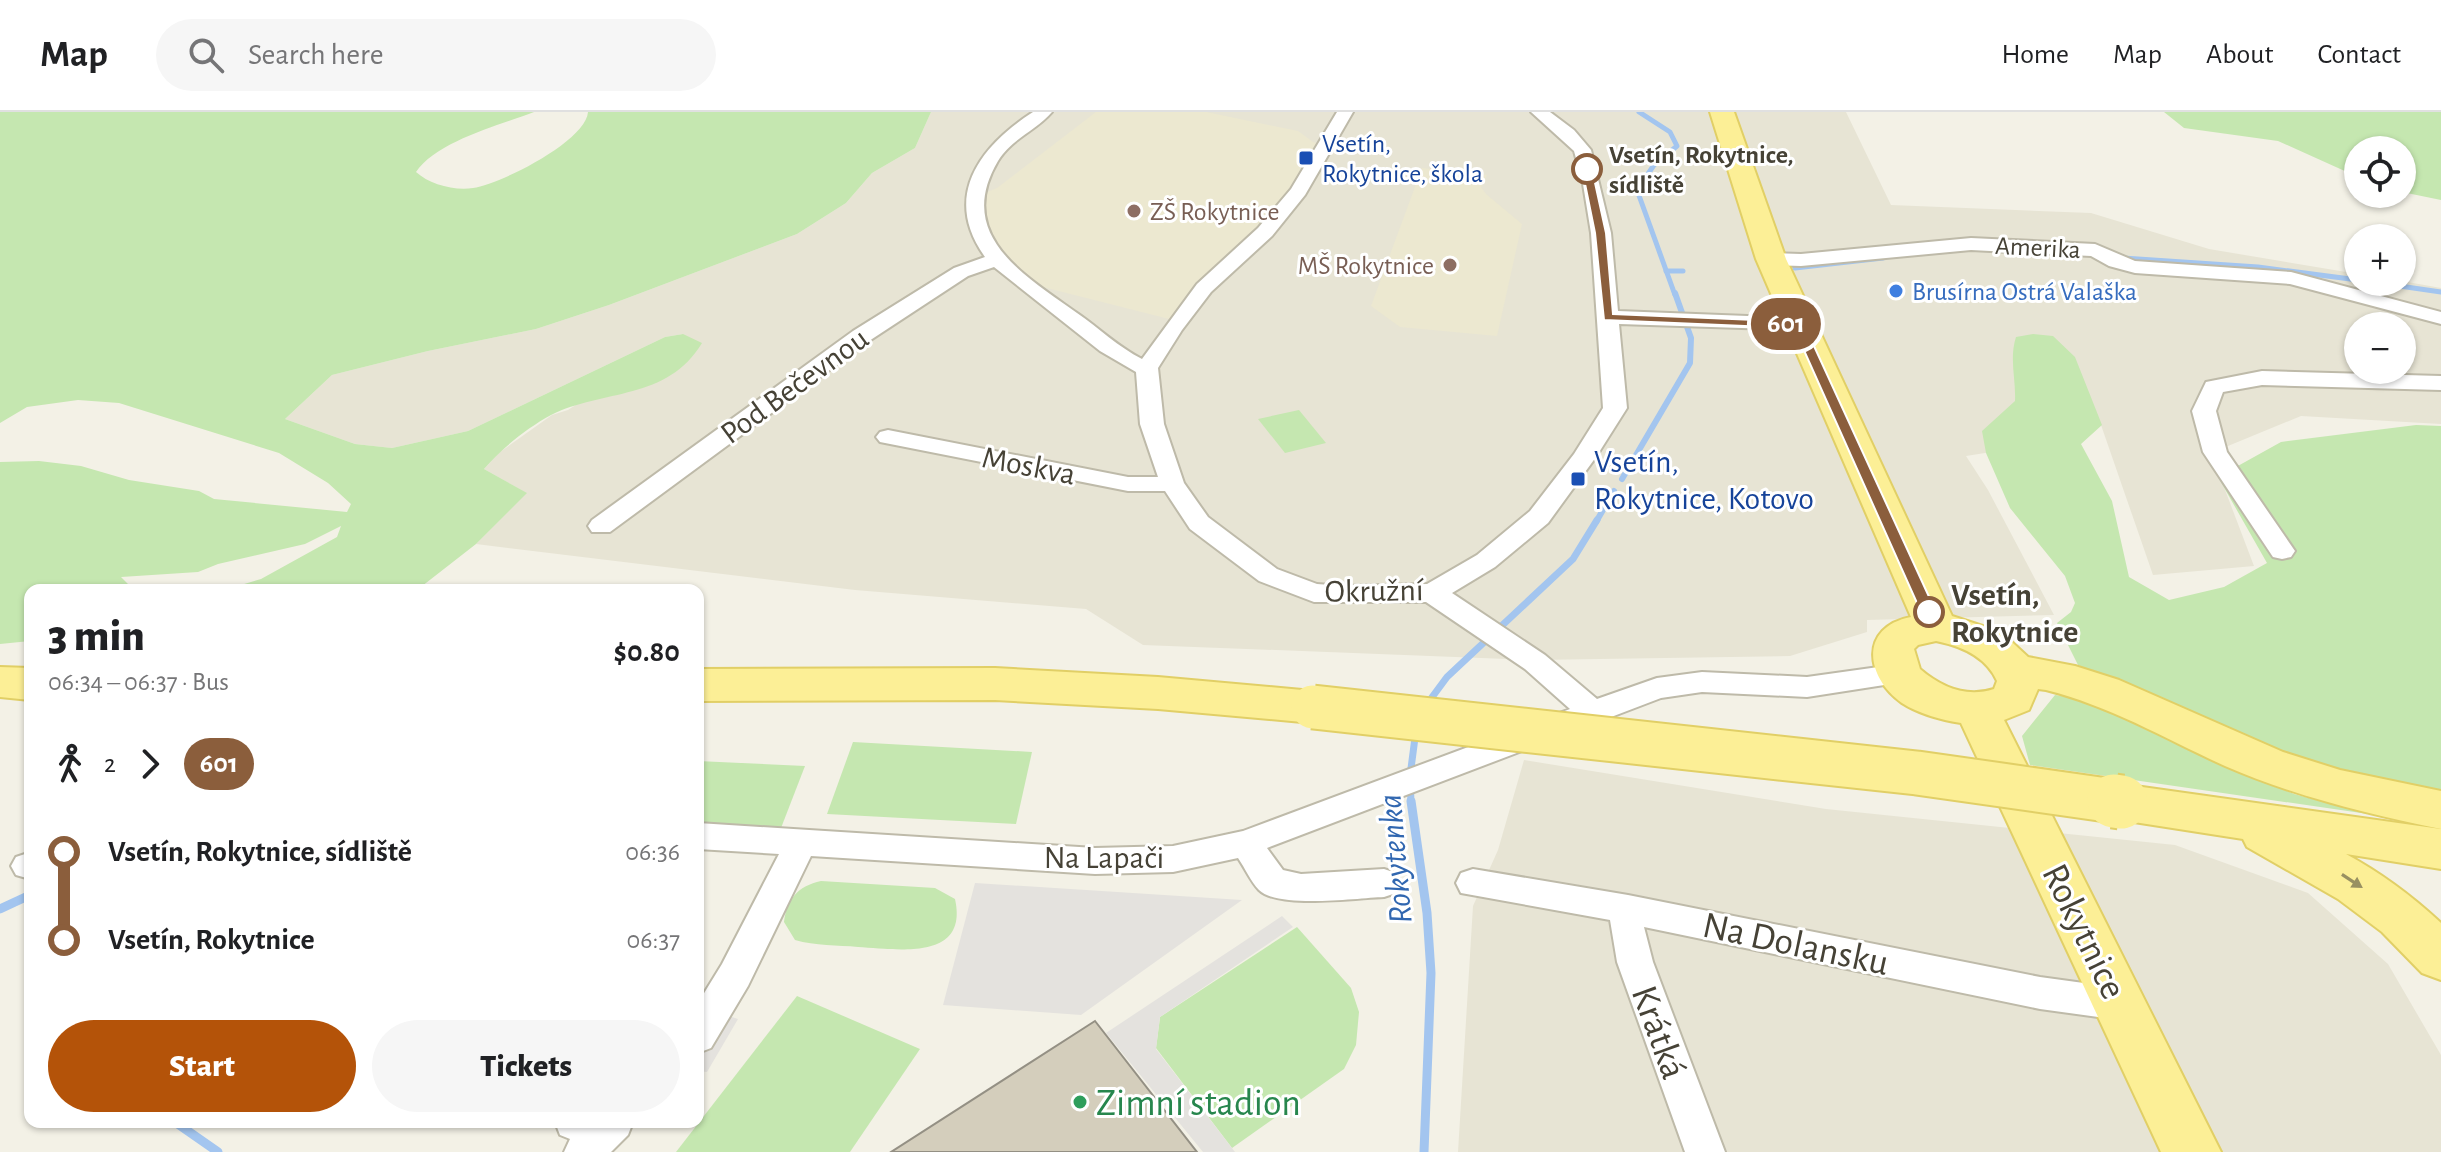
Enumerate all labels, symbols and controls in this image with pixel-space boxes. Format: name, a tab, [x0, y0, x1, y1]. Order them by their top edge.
search box	[156, 19, 716, 91]
icon: search	[184, 33, 228, 77]
text: Map	[40, 36, 108, 74]
text: Search here	[248, 40, 384, 70]
text: Home	[2002, 41, 2069, 69]
text: Map	[2113, 41, 2162, 69]
text: About	[2206, 41, 2274, 69]
text: Contact	[2318, 41, 2401, 69]
place label: Vsetín, Rokytnice, škola	[1322, 131, 1483, 187]
map controls	[2344, 136, 2416, 384]
button: locate	[2344, 136, 2416, 208]
place label: Vsetín, Rokytnice, sídliště	[1609, 142, 1794, 198]
marker: Vsetín, Rokytnice, škola	[1297, 149, 1315, 167]
marker: Vsetín, Rokytnice, sídliště	[1572, 154, 1602, 184]
place label: ZŠ Rokytnice	[1150, 198, 1280, 225]
marker: ZŠ Rokytnice	[1125, 202, 1143, 220]
button: +	[2344, 224, 2416, 296]
street label: Amerika	[1995, 233, 2081, 263]
place label: MŠ Rokytnice	[1298, 252, 1434, 279]
marker: MŠ Rokytnice	[1441, 256, 1459, 274]
place label: Brusírna Ostrá Valaška	[1912, 279, 2137, 305]
marker: Brusírna Ostrá Valaška	[1887, 282, 1905, 300]
line badge: 601	[1740, 298, 1832, 350]
text: 601	[1767, 310, 1805, 338]
button: −	[2344, 312, 2416, 384]
street label: Pod Bečevnou	[715, 322, 874, 450]
street label: Moskva	[979, 441, 1078, 491]
place label: Vsetín, Rokytnice, Kotovo	[1594, 446, 1814, 515]
marker: Vsetín, Rokytnice, Kotovo	[1569, 470, 1587, 488]
street label: Okružní	[1324, 574, 1424, 608]
place label: Vsetín, Rokytnice	[1951, 579, 2078, 648]
marker: Vsetín, Rokytnice	[1914, 597, 1944, 627]
text: 3 min	[48, 615, 145, 659]
text: $0.80	[614, 637, 680, 667]
text: 06:34 – 06:37 · Bus	[48, 669, 229, 695]
icon: walk	[48, 742, 92, 786]
icon: forward	[128, 742, 172, 786]
text: 601	[200, 750, 238, 778]
text: 2	[104, 751, 116, 777]
water label: Rokytenka	[1373, 792, 1419, 925]
text: Vsetín, Rokytnice, sídliště	[108, 837, 412, 867]
text: 06:36	[625, 839, 680, 865]
street label: Na Lapači	[1044, 842, 1164, 874]
street label: Rokytnice	[2034, 858, 2132, 1005]
one-way arrow	[2341, 874, 2363, 888]
street label: Na Dolansku	[1699, 907, 1892, 983]
text: Vsetín, Rokytnice	[108, 925, 315, 955]
text: 06:37	[627, 927, 680, 953]
street label: Krátká	[1624, 981, 1692, 1084]
button: Start	[48, 1020, 356, 1112]
button: Tickets	[372, 1020, 680, 1112]
place label: Zimní stadion	[1096, 1085, 1301, 1123]
marker: Zimní stadion	[1071, 1093, 1089, 1111]

